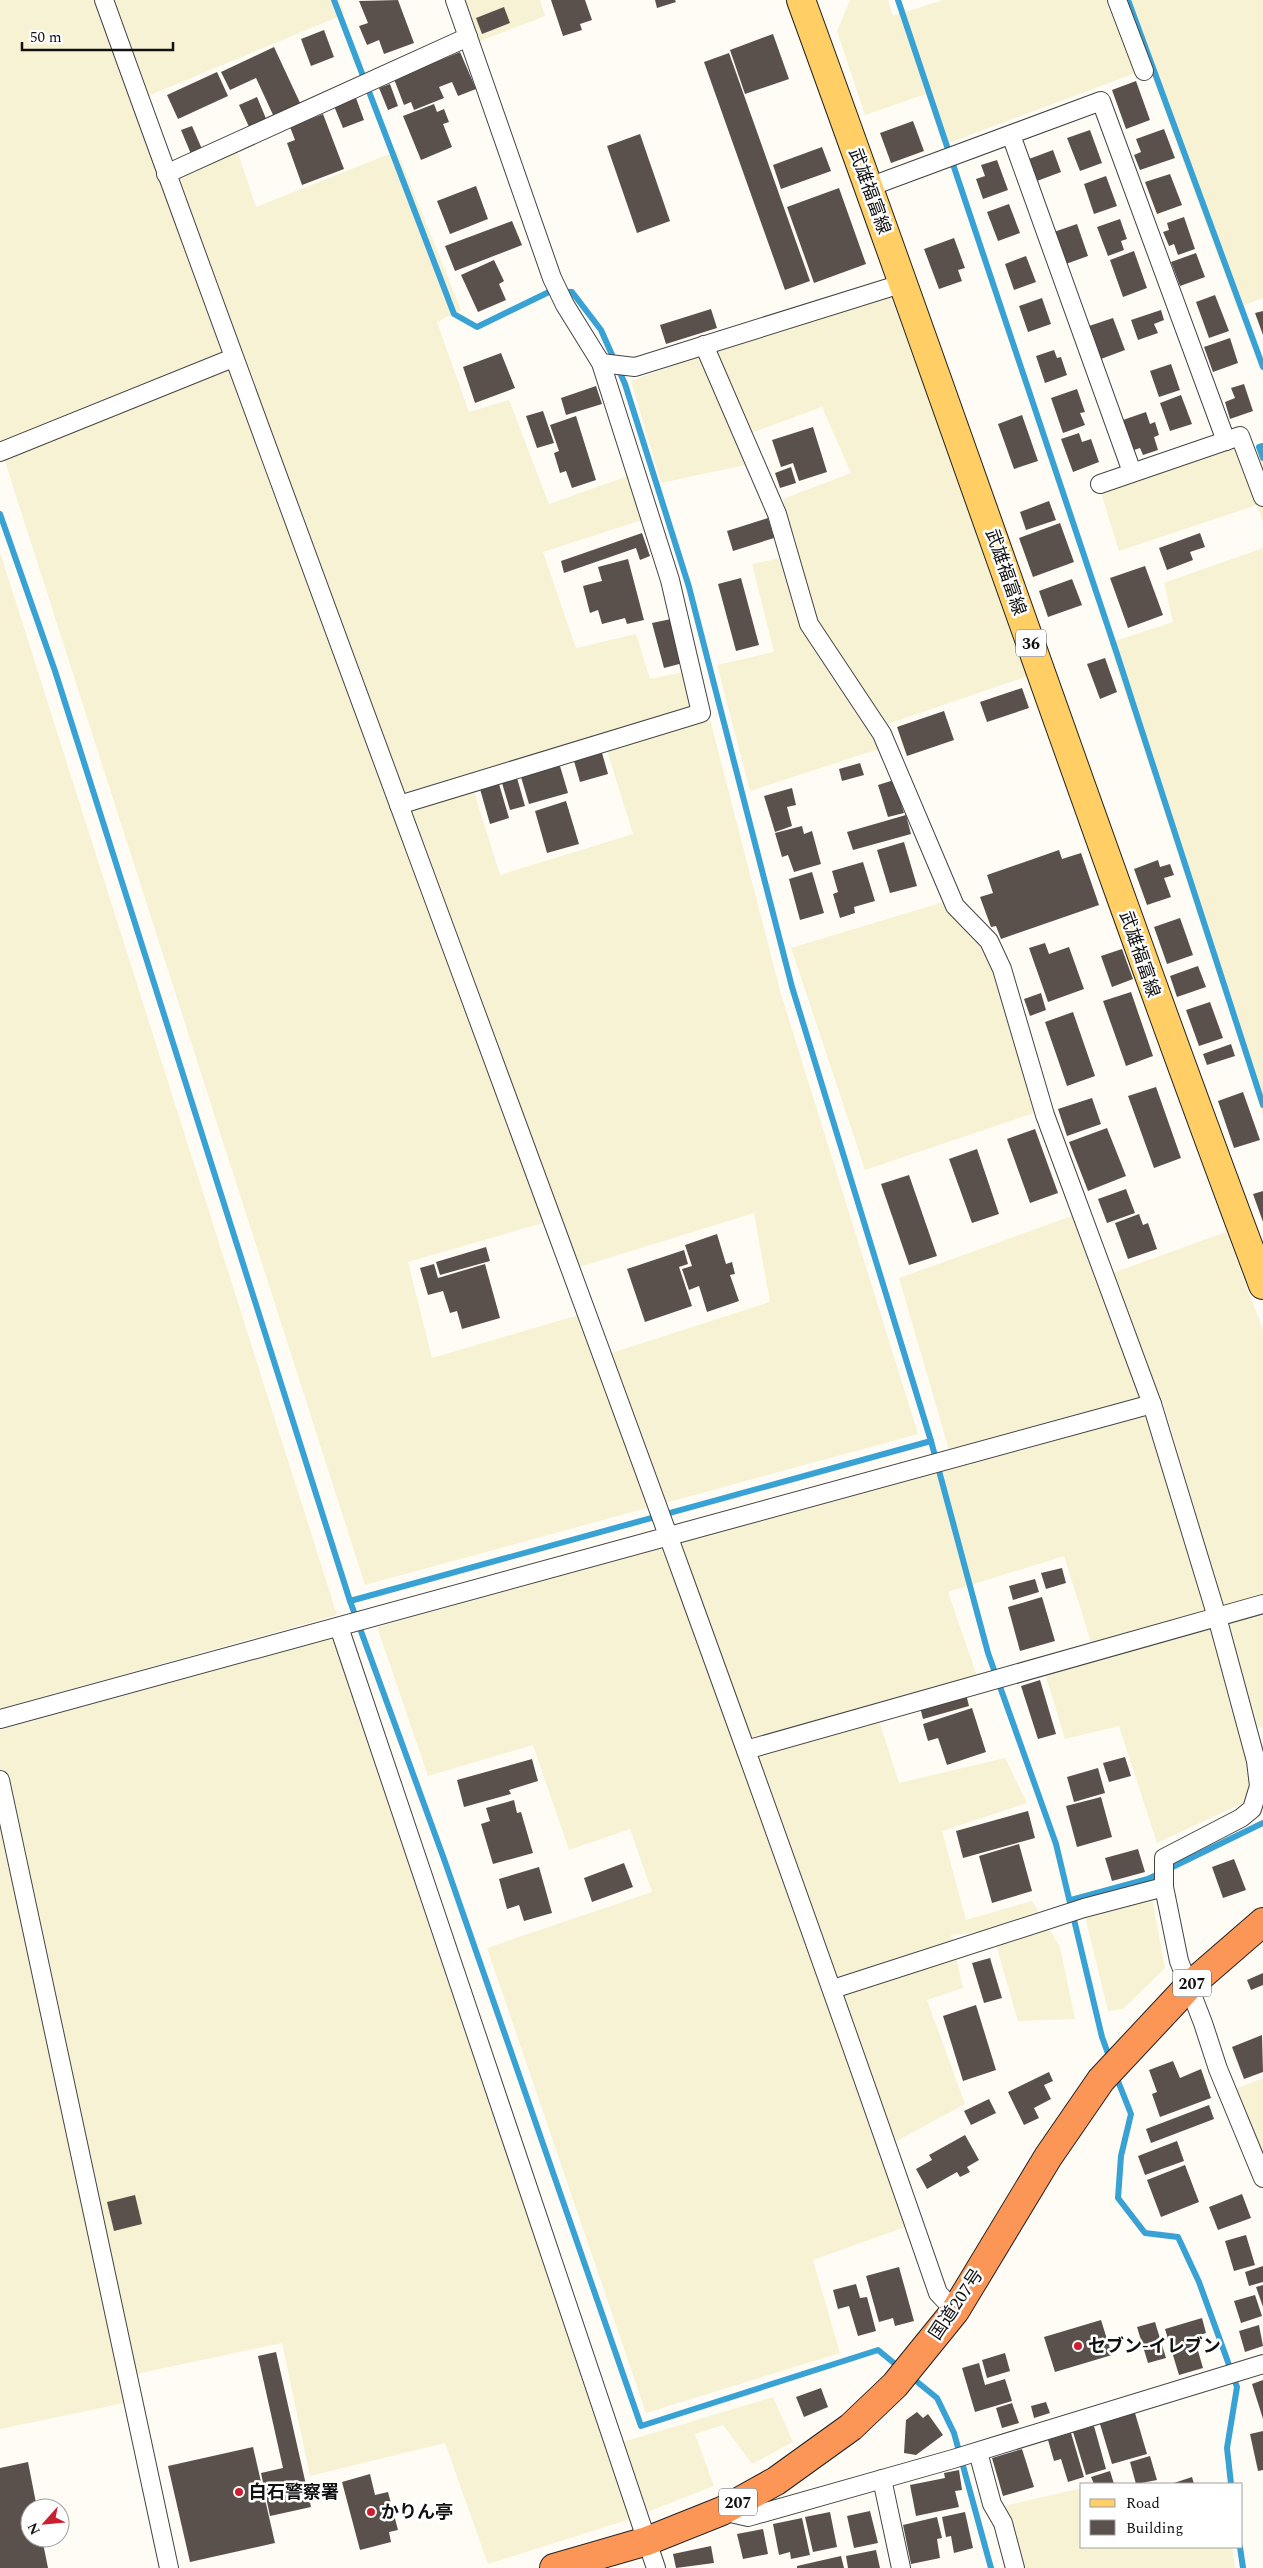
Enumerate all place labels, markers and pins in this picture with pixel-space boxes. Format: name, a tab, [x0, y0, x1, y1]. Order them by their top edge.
place label: セブン-イレブン	[1088, 2333, 1221, 2360]
marker: セブン-イレブン	[1072, 2340, 1084, 2352]
place label: 白石警察署	[249, 2479, 339, 2506]
marker: 白石警察署	[233, 2486, 245, 2498]
place label: かりん亭	[381, 2499, 453, 2526]
marker: かりん亭	[365, 2506, 377, 2518]

